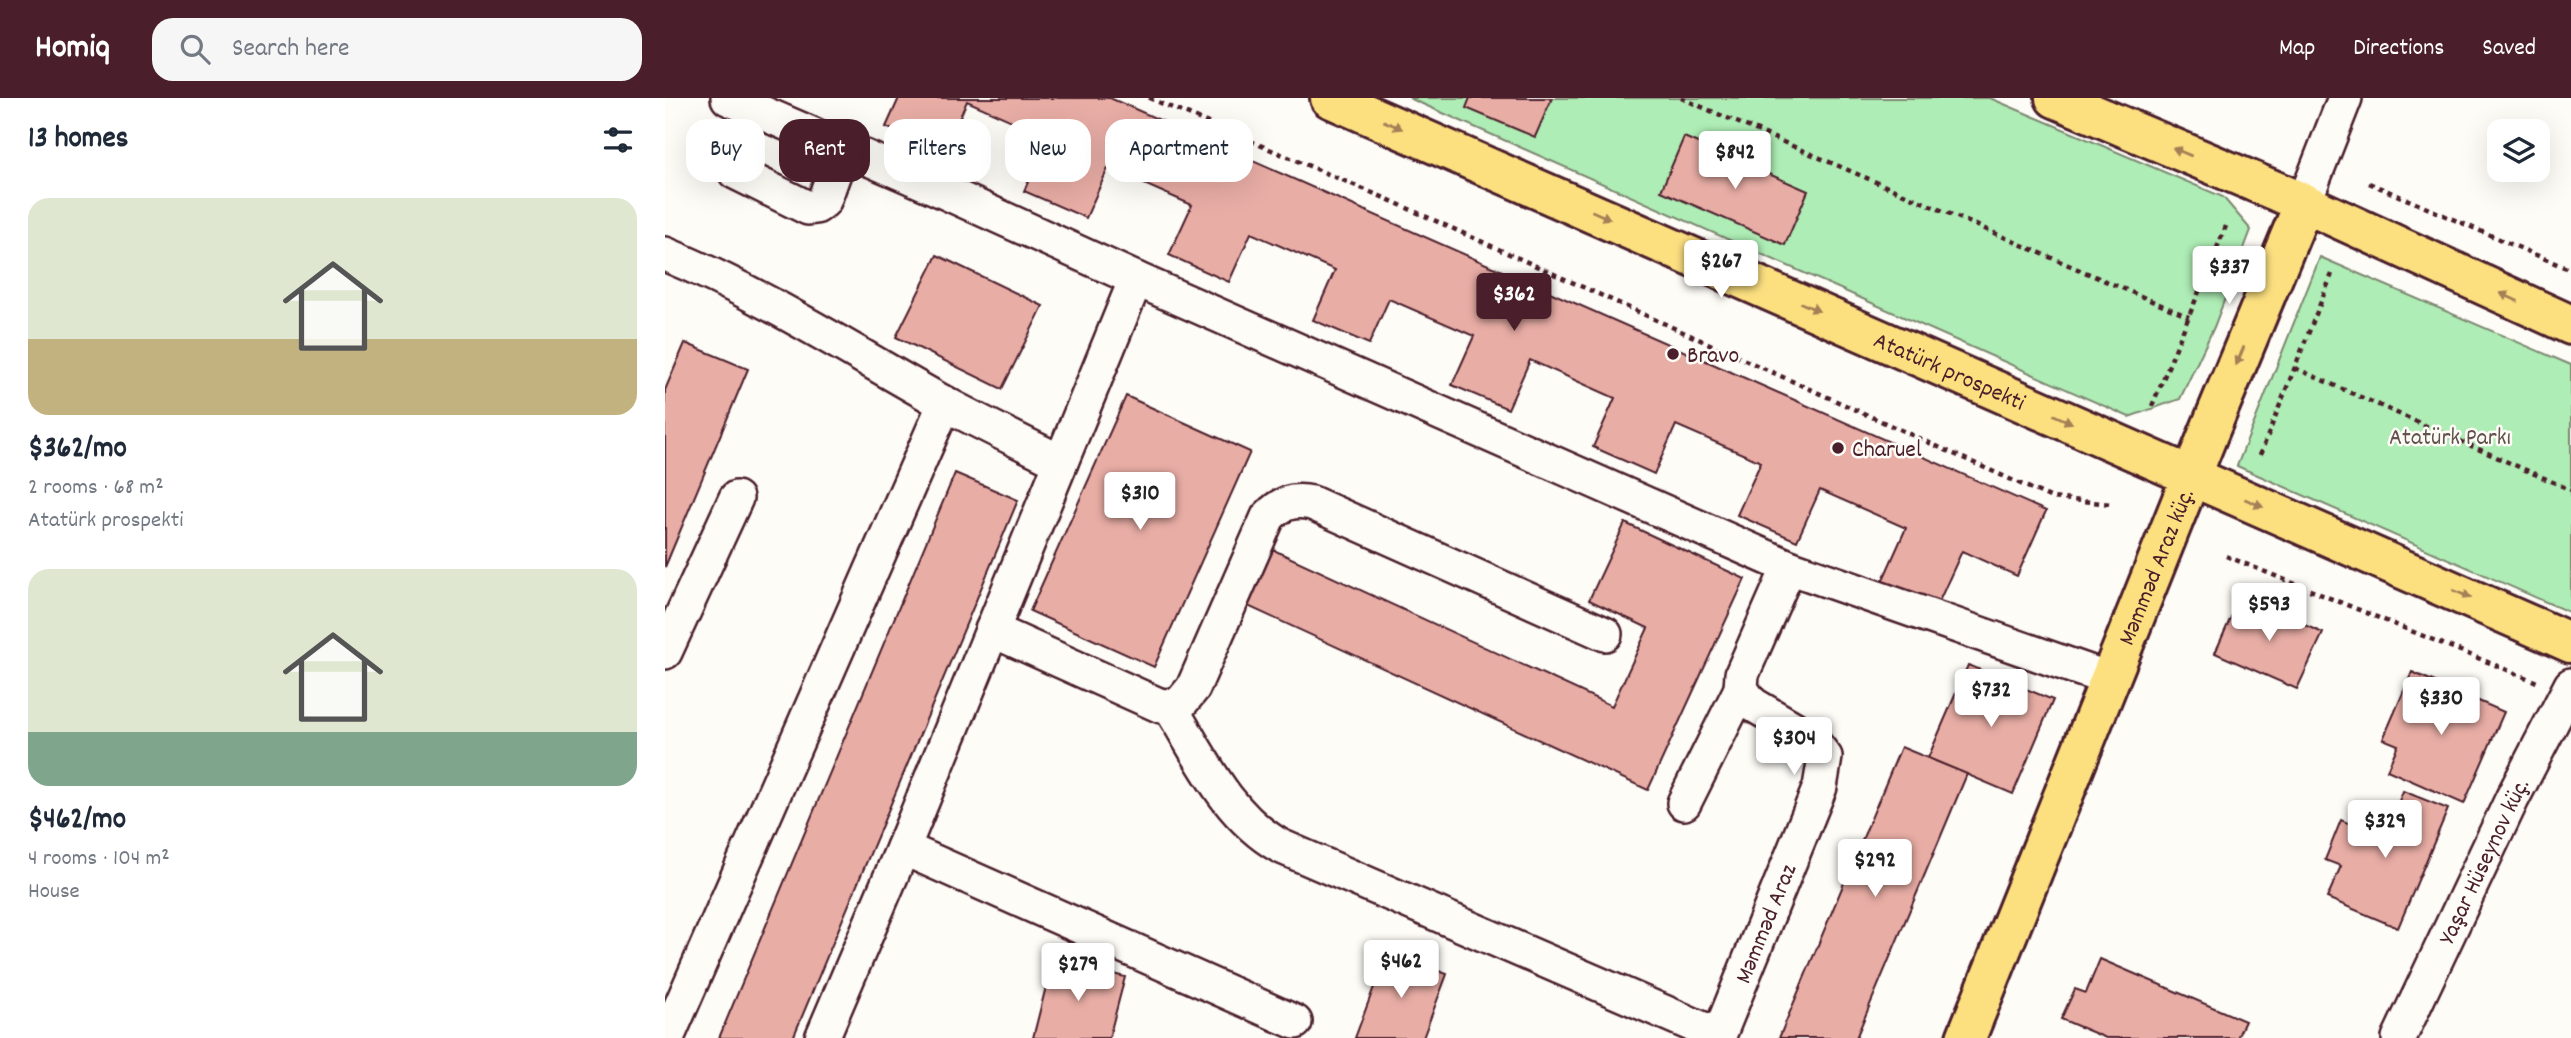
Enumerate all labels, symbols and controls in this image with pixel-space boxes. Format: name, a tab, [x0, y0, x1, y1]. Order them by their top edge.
search box	[152, 18, 642, 81]
text: Homiq	[35, 26, 110, 73]
icon: search	[176, 30, 214, 68]
text: Search here	[232, 31, 349, 68]
text: Map	[2279, 32, 2315, 66]
text: Directions	[2353, 32, 2444, 66]
text: Saved	[2482, 32, 2536, 66]
text: 13 homes	[28, 119, 128, 162]
chip: Buy	[686, 119, 765, 182]
chip: Rent	[779, 119, 870, 182]
chip: Filters	[884, 119, 991, 182]
chip: New	[1005, 119, 1091, 182]
chip: Apartment	[1105, 119, 1253, 182]
map controls	[2487, 119, 2550, 182]
button: layers	[2487, 119, 2550, 182]
one-way arrow	[1382, 120, 1403, 131]
icon: filters	[599, 121, 637, 159]
pin: $842	[1694, 132, 1776, 191]
text: $842	[1715, 137, 1755, 170]
one-way arrow	[2172, 146, 2193, 157]
one-way arrow	[1591, 210, 1612, 221]
pin: $267	[1680, 240, 1762, 300]
icon: home	[270, 243, 396, 369]
text: $267	[1700, 246, 1742, 279]
pin: $337	[2188, 246, 2270, 306]
text: $337	[2209, 252, 2249, 285]
pin: $362	[1473, 274, 1555, 333]
text: $362	[1492, 279, 1536, 312]
one-way arrow	[2499, 291, 2519, 303]
one-way arrow	[1799, 302, 1820, 313]
street label: Atatürk prospekti	[1868, 325, 2030, 421]
place label: Bravo	[1687, 340, 1739, 374]
marker: Bravo	[1665, 346, 1681, 362]
one-way arrow	[2234, 346, 2245, 367]
one-way arrow	[2052, 414, 2073, 425]
park label: Atatürk Parkı	[2389, 422, 2511, 456]
text: $362/mo	[28, 429, 127, 472]
place label: Charuel	[1852, 434, 1922, 468]
marker: Charuel	[1830, 440, 1846, 456]
text: 2 rooms · 68 m²	[28, 472, 164, 505]
pin: $310	[1099, 472, 1181, 532]
text: $310	[1120, 478, 1160, 511]
street label: Məmməd Araz küç.	[2111, 484, 2205, 651]
one-way arrow	[2244, 497, 2264, 509]
text: Atatürk prospekti	[28, 505, 183, 538]
pin: $593	[2228, 584, 2310, 643]
one-way arrow	[2452, 588, 2472, 600]
text: $593	[2247, 589, 2291, 622]
icon: home	[270, 614, 396, 740]
pin: $732	[1950, 670, 2032, 729]
text: $732	[1971, 675, 2011, 708]
pin: $330	[2400, 678, 2482, 737]
text: $330	[2419, 683, 2463, 716]
pin: $304	[1753, 718, 1835, 777]
text: $304	[1772, 723, 1816, 756]
street label: Yaşar Hüseynov küç.	[2432, 773, 2540, 951]
text: $462/mo	[28, 800, 126, 843]
pin: $329	[2344, 800, 2426, 860]
text: $329	[2364, 806, 2406, 839]
pin: $292	[1834, 840, 1916, 899]
text: 4 rooms · 104 m²	[28, 843, 170, 876]
text: $292	[1854, 845, 1896, 878]
street label: Məmməd Araz	[1728, 859, 1807, 989]
text: House	[28, 876, 80, 909]
pin: $462	[1360, 940, 1442, 1000]
pin: $279	[1037, 944, 1119, 1003]
text: $462	[1380, 946, 1422, 979]
text: $279	[1057, 949, 1099, 982]

